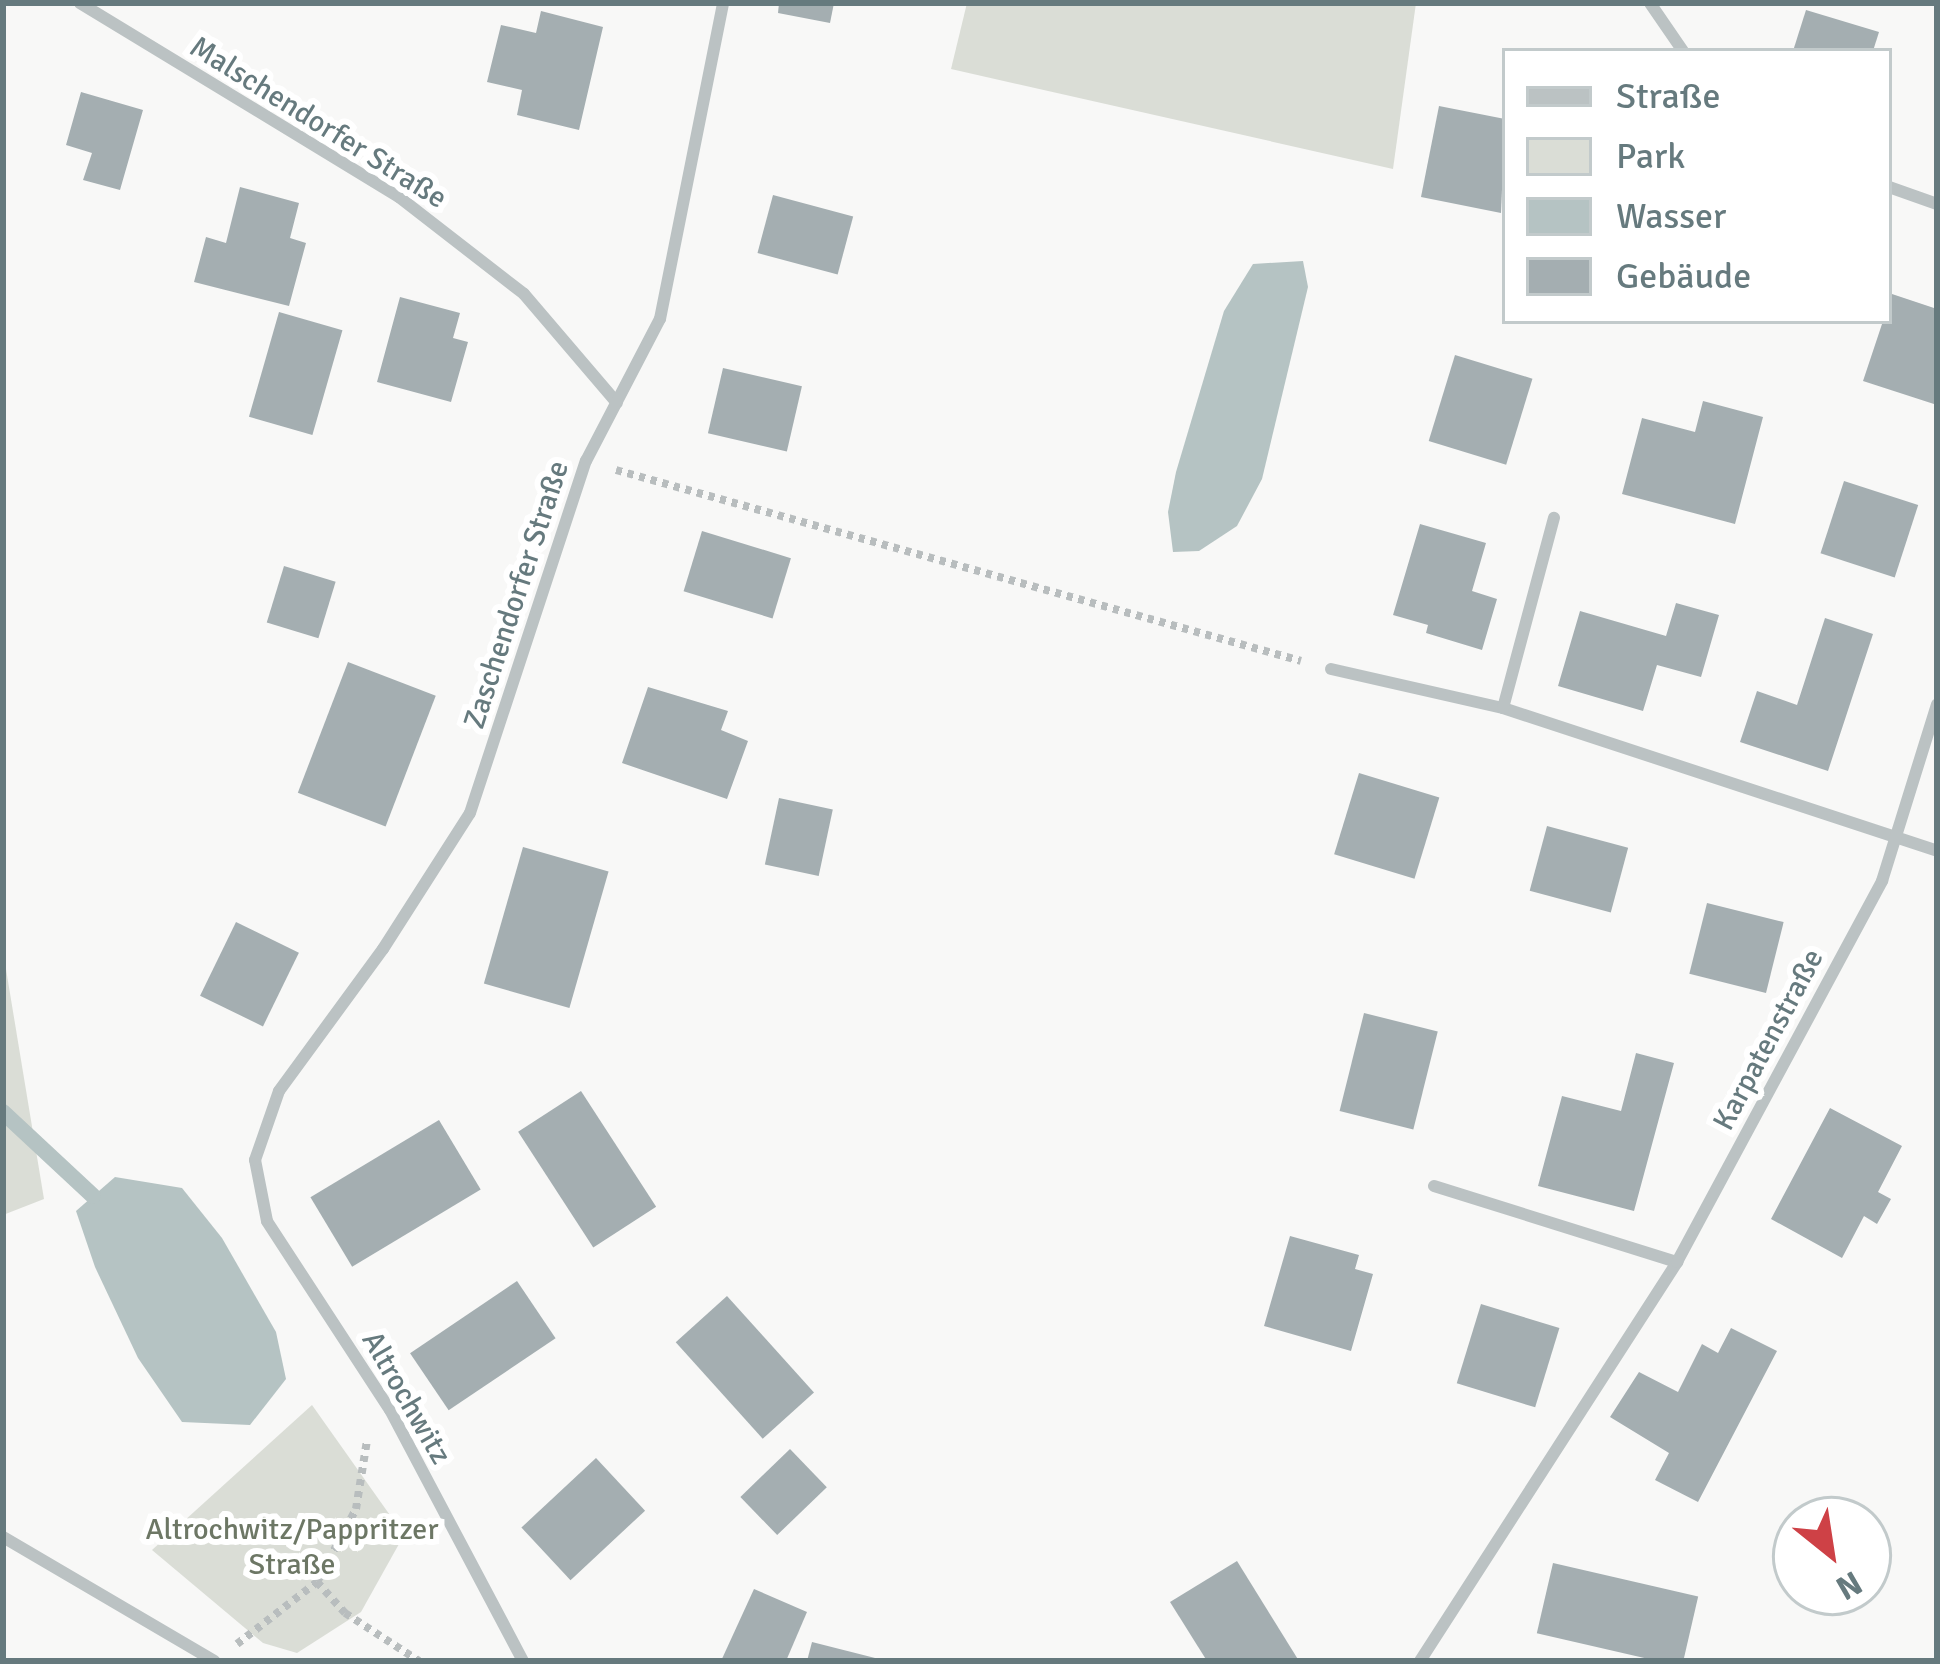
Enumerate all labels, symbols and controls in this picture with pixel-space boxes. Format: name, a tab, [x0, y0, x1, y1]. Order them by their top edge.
street label: Malschendorfer Straße	[183, 29, 453, 217]
legend	[1502, 48, 1892, 324]
text: Straße	[1616, 74, 1720, 119]
text: Park	[1616, 134, 1685, 179]
text: Wasser	[1616, 194, 1726, 239]
text: Gebäude	[1616, 254, 1751, 299]
street label: Zaschendorfer Straße	[457, 457, 577, 733]
street label: Karpatenstraße	[1706, 943, 1832, 1137]
street label: Altrochwitz	[354, 1325, 458, 1471]
north arrow	[1772, 1496, 1892, 1616]
park label: Altrochwitz/Pappritzer Straße	[146, 1512, 438, 1582]
text: N	[1829, 1562, 1869, 1608]

